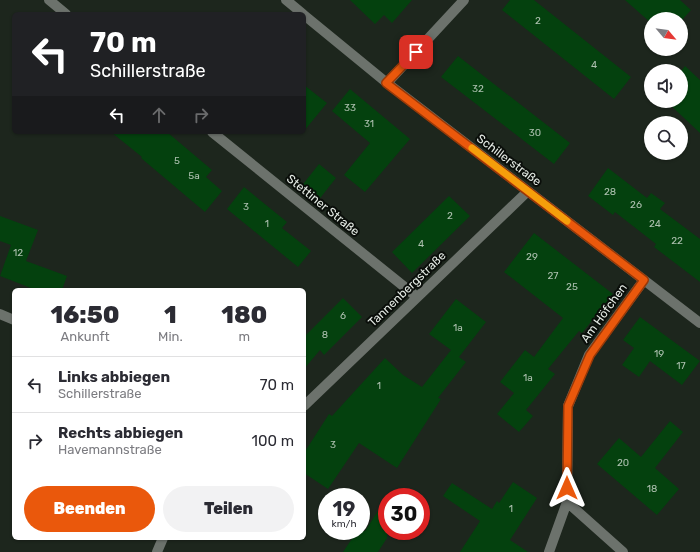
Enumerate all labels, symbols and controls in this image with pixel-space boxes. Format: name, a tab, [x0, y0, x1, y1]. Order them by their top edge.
north arrow	[644, 12, 688, 56]
map controls	[644, 12, 688, 160]
house number: 2	[535, 15, 541, 27]
text: 70 m	[90, 26, 157, 59]
icon: left	[24, 28, 76, 80]
pin	[399, 35, 433, 69]
icon: arrive	[405, 41, 427, 63]
house number: 4	[591, 59, 597, 71]
text: Schillerstraße	[90, 60, 206, 82]
button: sound	[644, 64, 688, 108]
house number: 32	[472, 83, 484, 95]
house number: 33	[344, 102, 356, 114]
icon: left	[106, 104, 128, 126]
icon: ahead	[148, 104, 170, 126]
icon: right	[190, 104, 212, 126]
button: search	[644, 116, 688, 160]
house number: 31	[364, 118, 374, 130]
house number: 30	[529, 127, 541, 139]
street label: Schillerstraße	[474, 131, 544, 189]
house number: 5	[174, 155, 180, 167]
house number: 5a	[188, 170, 200, 182]
street label: Stettiner Straße	[284, 171, 362, 239]
house number: 28	[604, 186, 616, 198]
house number: 26	[630, 199, 642, 211]
house number: 3	[243, 201, 249, 213]
house number: 2	[447, 210, 453, 222]
house number: 1	[265, 218, 269, 230]
house number: 24	[649, 218, 661, 230]
house number: 22	[671, 235, 683, 247]
house number: 4	[418, 238, 424, 250]
house number: 12	[13, 247, 23, 259]
street label: Tannenbergstraße	[365, 248, 449, 330]
house number: 29	[526, 251, 538, 263]
house number: 27	[548, 270, 559, 282]
house number: 25	[566, 281, 578, 293]
street label: Am Höfchen	[578, 281, 630, 345]
text: 16:50	[51, 301, 120, 329]
text: 1	[164, 301, 177, 329]
text: 180	[221, 301, 267, 329]
house number: 6	[340, 310, 346, 322]
house number: 1a	[453, 322, 463, 334]
text: Ankunft	[61, 329, 110, 344]
text: Min.	[158, 329, 183, 344]
text: m	[239, 329, 250, 344]
house number: 8	[322, 329, 328, 341]
house number: 19	[654, 348, 664, 360]
house number: 17	[676, 360, 686, 372]
text: Links abbiegen	[58, 368, 170, 386]
house number: 1a	[523, 372, 533, 384]
icon: left	[24, 374, 46, 396]
text: 70 m	[260, 376, 294, 394]
house number: 1	[377, 380, 381, 392]
text: Schillerstraße	[58, 386, 142, 401]
text: Rechts abbiegen	[58, 424, 183, 442]
icon: right	[24, 430, 46, 452]
text: 100 m	[252, 432, 294, 450]
house number: 3	[330, 439, 336, 451]
text: Havemannstraße	[58, 442, 162, 457]
house number: 20	[617, 457, 629, 469]
position arrow	[546, 467, 588, 509]
house number: 18	[647, 483, 657, 495]
button: Beenden	[24, 486, 155, 532]
button: Teilen	[163, 486, 294, 532]
speed limit sign: 30	[378, 488, 430, 540]
text: 19	[333, 497, 355, 521]
house number: 1	[509, 503, 513, 515]
text: km/h	[332, 518, 356, 530]

